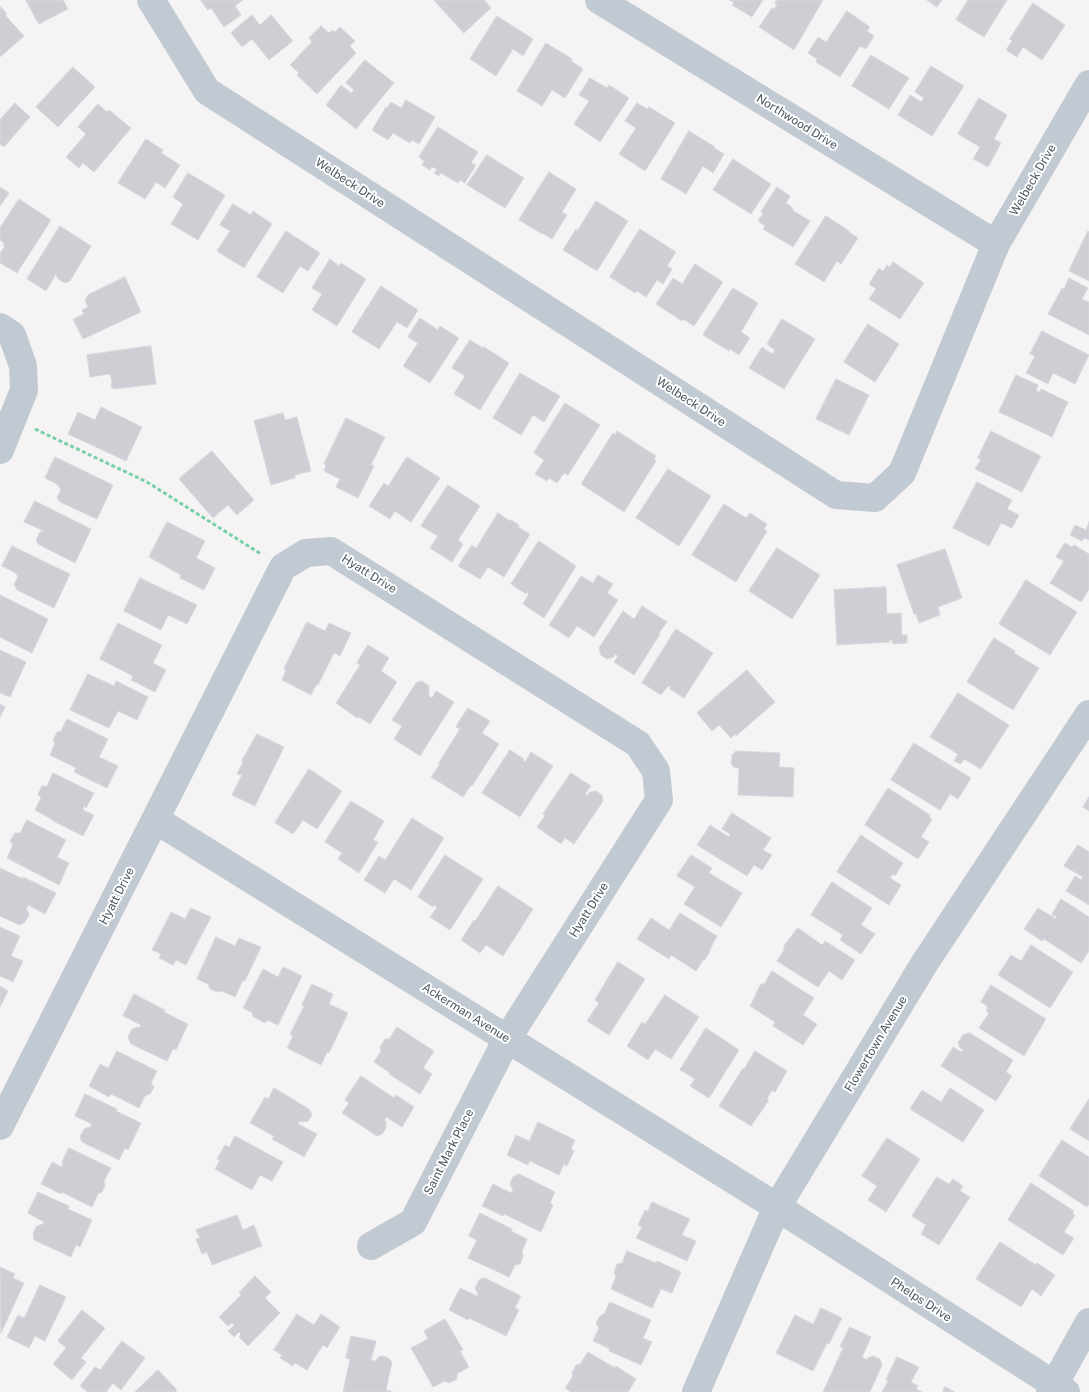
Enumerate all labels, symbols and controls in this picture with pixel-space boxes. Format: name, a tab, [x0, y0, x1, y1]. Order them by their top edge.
street label: Northwood Drive	[754, 91, 840, 153]
street label: Welbeck Drive	[1007, 142, 1059, 218]
street label: Welbeck Drive	[313, 155, 387, 211]
street label: Welbeck Drive	[654, 374, 728, 430]
street label: Hyatt Drive	[339, 551, 399, 597]
street label: Hyatt Drive	[96, 865, 138, 927]
street label: Hyatt Drive	[566, 880, 612, 940]
street label: Ackerman Avenue	[419, 980, 513, 1046]
street label: Flowertown Avenue	[842, 993, 910, 1095]
street label: Saint Mark Place	[421, 1107, 477, 1197]
street label: Phelps Drive	[888, 1275, 954, 1325]

